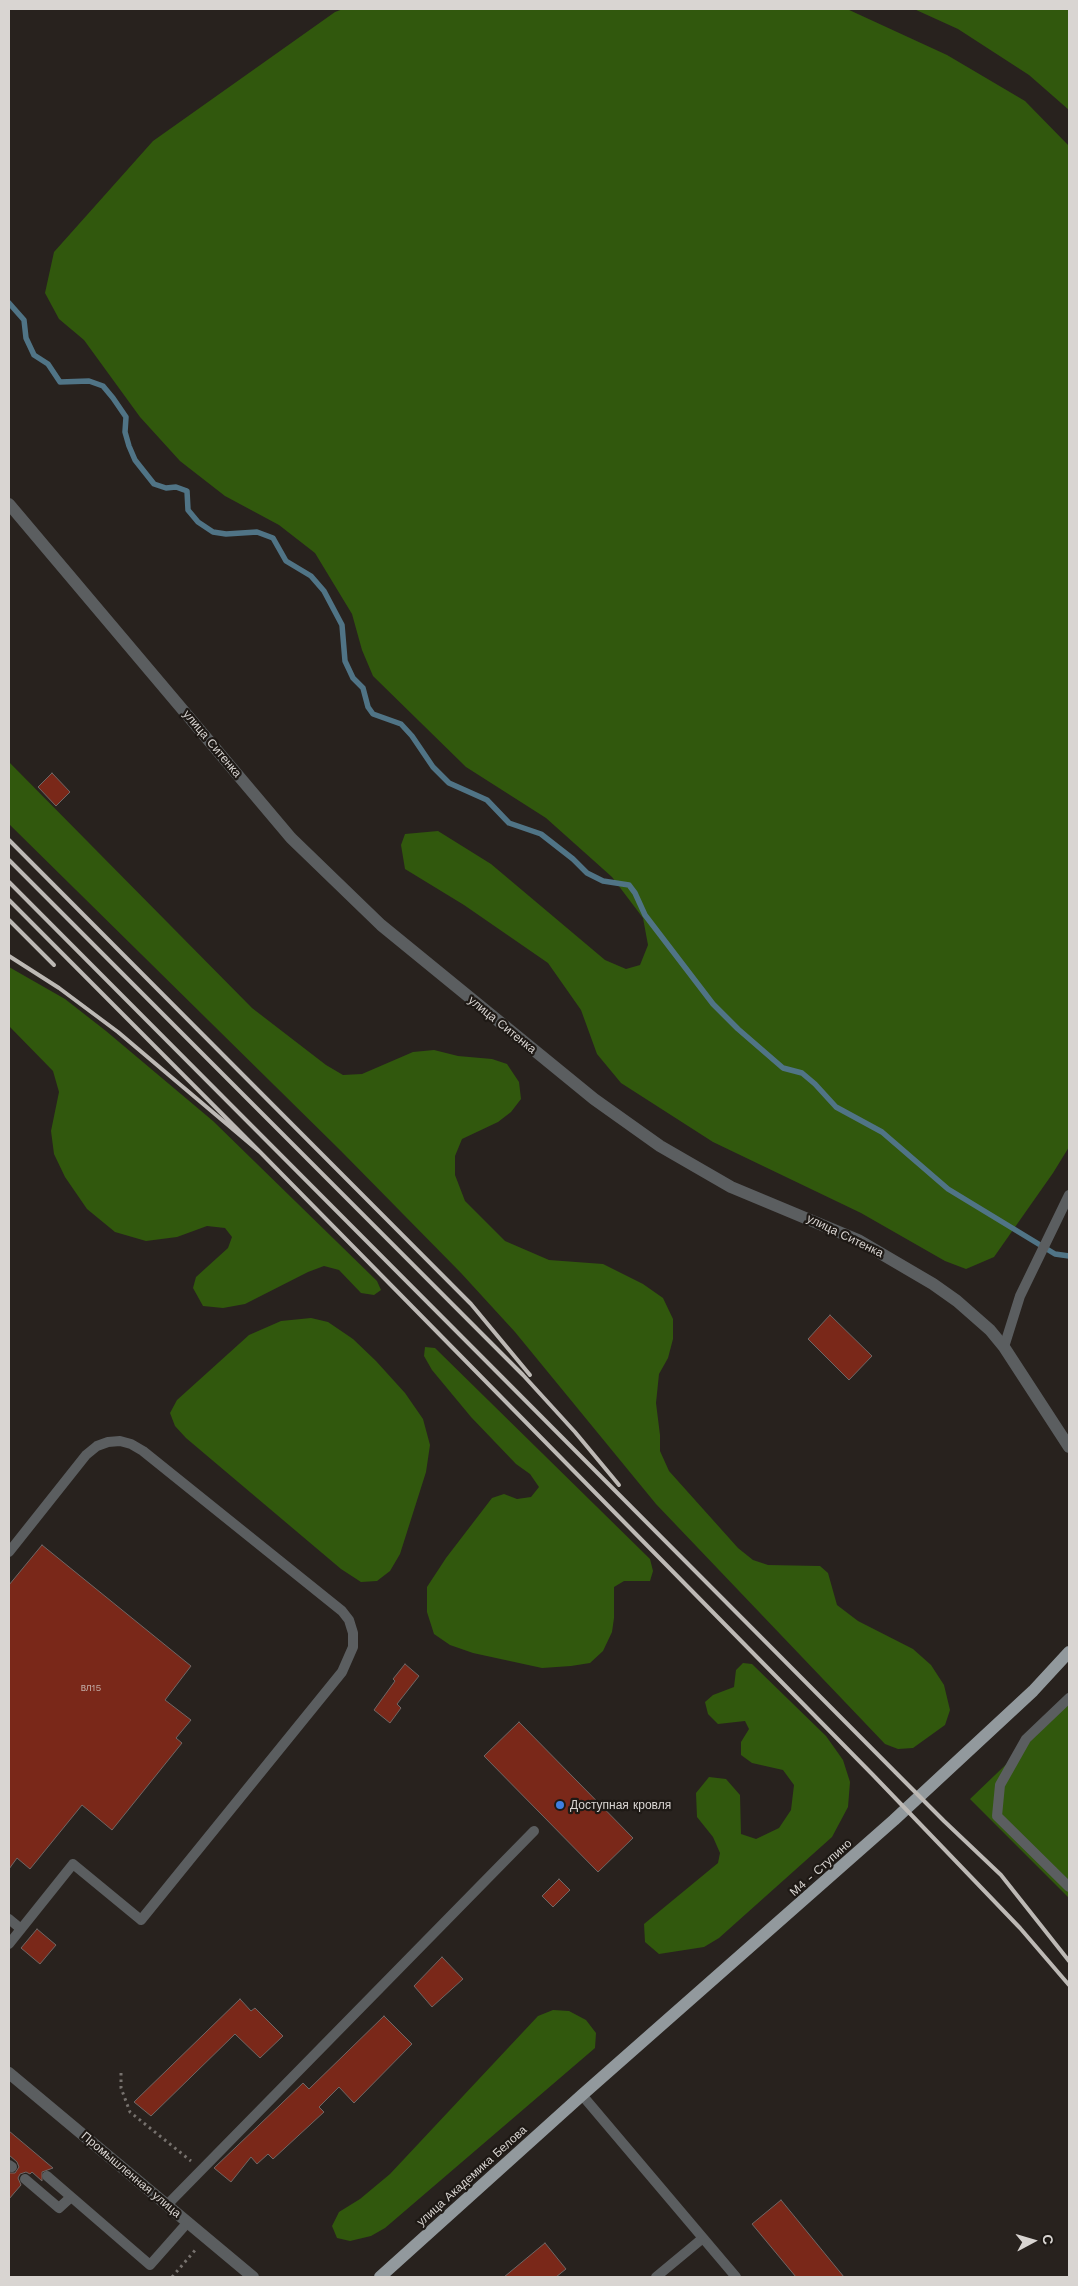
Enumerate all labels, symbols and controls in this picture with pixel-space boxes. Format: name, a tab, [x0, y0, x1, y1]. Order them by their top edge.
street label: улица Ситенка	[180, 707, 244, 781]
street label: улица Ситенка	[465, 993, 539, 1057]
street label: улица Ситенка	[804, 1211, 886, 1261]
house number: вл15	[81, 1682, 101, 1694]
place label: Доступная кровля	[570, 1798, 671, 1812]
marker: Доступная кровля	[554, 1799, 566, 1811]
street label: М4 - Ступино	[787, 1836, 855, 1900]
street label: улица Академика Белова	[414, 2123, 530, 2229]
street label: Промышленная улица	[78, 2129, 184, 2221]
north arrow	[1008, 2216, 1058, 2266]
text: С	[1039, 2234, 1056, 2245]

